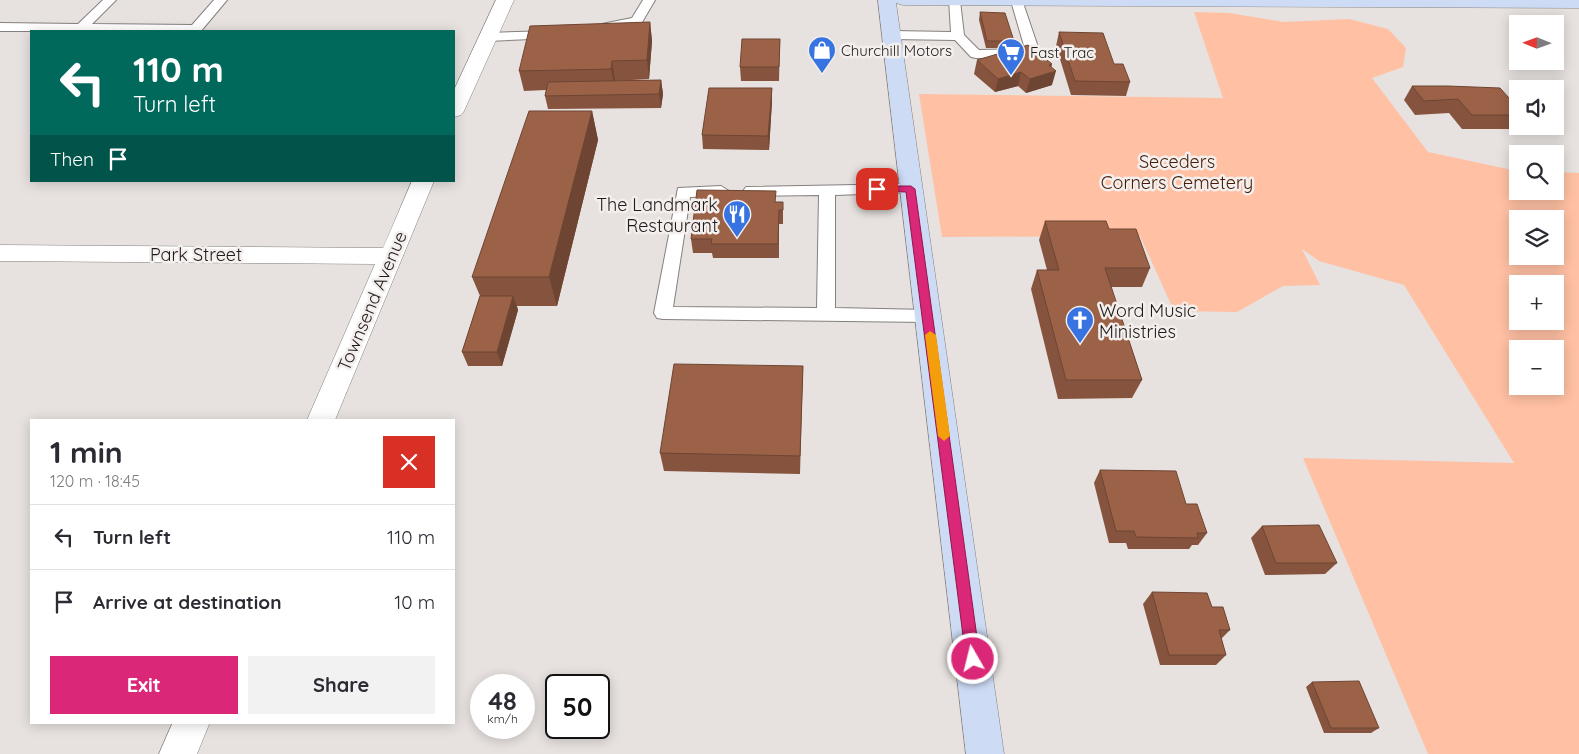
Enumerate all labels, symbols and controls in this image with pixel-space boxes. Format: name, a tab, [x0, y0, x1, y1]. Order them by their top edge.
north arrow	[1509, 15, 1564, 70]
map controls	[1509, 15, 1564, 395]
shop icon: Churchill Motors	[807, 35, 837, 74]
supermarket icon: Fast Trac	[996, 37, 1026, 76]
place label: Churchill Motors	[841, 41, 952, 60]
place label: Fast Trac	[1030, 43, 1094, 62]
text: 110 m	[133, 47, 224, 91]
icon: left	[50, 50, 115, 115]
button: sound	[1509, 80, 1564, 135]
text: Turn left	[133, 90, 216, 118]
icon: arrive	[104, 145, 132, 173]
button: search	[1509, 145, 1564, 200]
text: Then	[50, 147, 94, 171]
park label: Seceders Corners Cemetery	[1101, 150, 1253, 194]
pin	[856, 168, 898, 210]
icon: arrive	[863, 175, 891, 203]
place label: The Landmark Restaurant	[596, 193, 718, 237]
restaurant icon: The Landmark Restaurant	[722, 199, 752, 238]
button: layers	[1509, 210, 1564, 265]
street label: Townsend Avenue	[332, 228, 412, 374]
street label: Park Street	[150, 243, 242, 266]
button: +	[1509, 275, 1564, 330]
place label: Word Music Ministries	[1099, 299, 1196, 343]
church icon: Word Music Ministries	[1065, 305, 1095, 344]
button: −	[1509, 340, 1564, 395]
text: 1 min	[50, 433, 123, 471]
button: close	[383, 436, 435, 488]
text: 120 m · 18:45	[50, 471, 140, 491]
icon: left	[50, 523, 78, 551]
text: Turn left	[93, 525, 171, 549]
text: 110 m	[387, 525, 435, 549]
icon: arrive	[50, 588, 78, 616]
text: Arrive at destination	[93, 590, 282, 614]
text: 10 m	[394, 590, 435, 614]
position arrow	[946, 632, 998, 684]
button: Exit	[50, 656, 238, 714]
button: Share	[248, 656, 435, 714]
speed limit sign: 50	[545, 674, 610, 739]
text: 48	[488, 685, 517, 716]
text: km/h	[487, 711, 518, 726]

